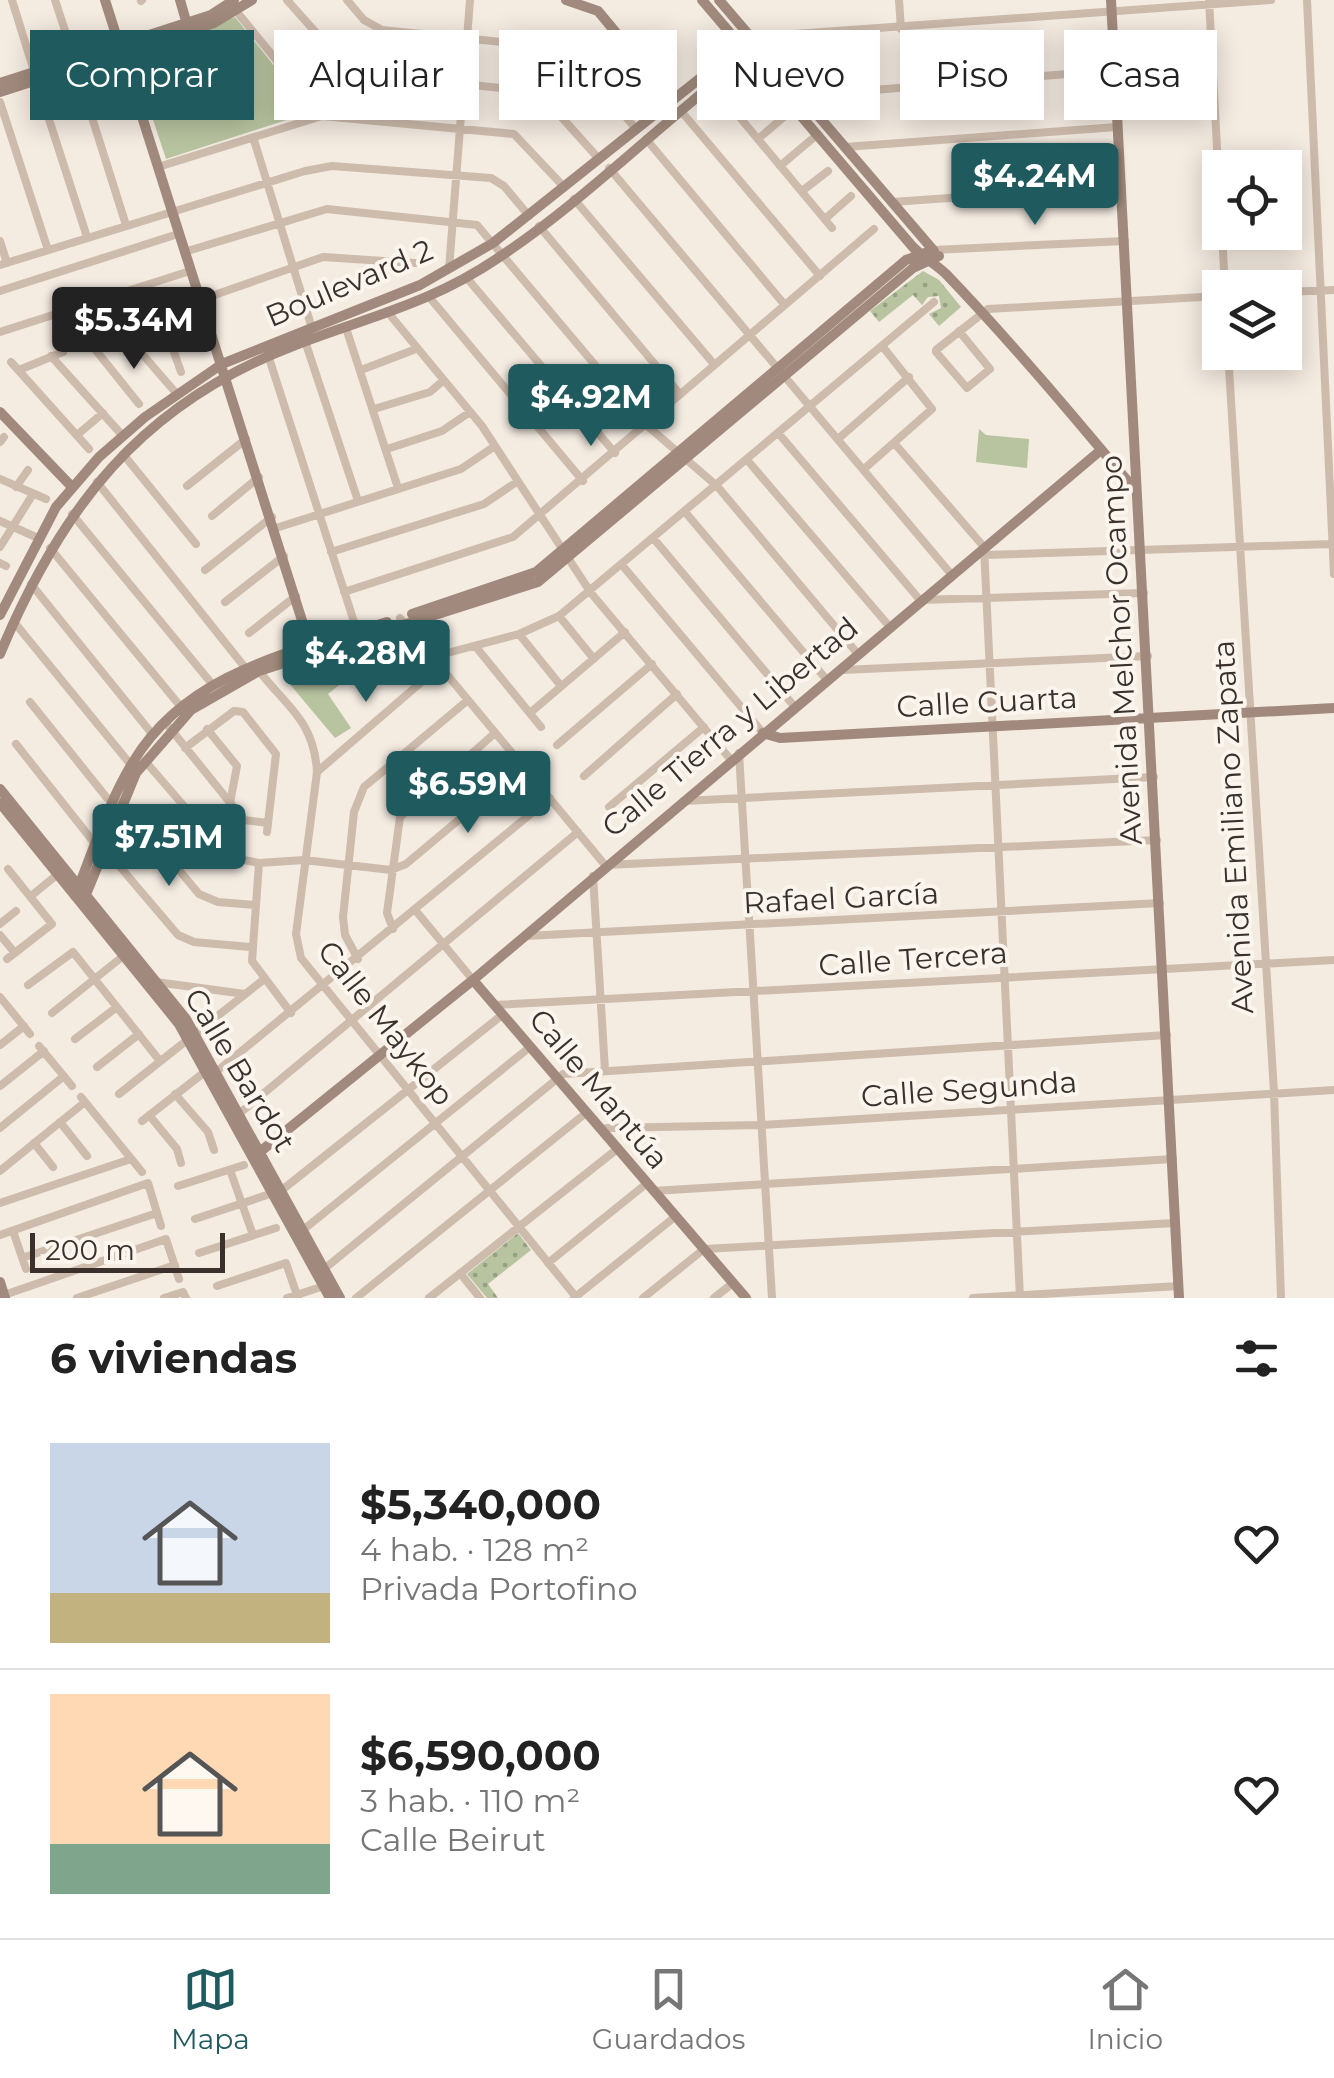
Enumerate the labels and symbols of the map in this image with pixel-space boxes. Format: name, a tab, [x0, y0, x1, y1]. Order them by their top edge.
pin: $4.24M	[954, 143, 1116, 228]
street label: Boulevard 2	[260, 231, 438, 335]
pin: $5.34M	[53, 287, 215, 372]
pin: $4.92M	[510, 364, 672, 449]
street label: Avenida Melchor Ocampo	[1092, 454, 1150, 846]
street label: Calle Tierra y Libertad	[594, 609, 866, 845]
pin: $4.28M	[285, 620, 447, 705]
street label: Avenida Emiliano Zapata	[1205, 639, 1261, 1015]
street label: Calle Cuarta	[896, 679, 1078, 725]
pin: $6.59M	[387, 751, 549, 836]
pin: $7.51M	[88, 804, 250, 889]
street label: Rafael García	[742, 874, 940, 922]
street label: Calle Maykop	[310, 933, 462, 1113]
street label: Calle Tercera	[817, 934, 1009, 984]
street label: Calle Bardot	[177, 982, 303, 1158]
street label: Calle Mantúa	[521, 1001, 677, 1177]
street label: Calle Segunda	[860, 1063, 1078, 1115]
scale bar	[30, 1228, 225, 1272]

